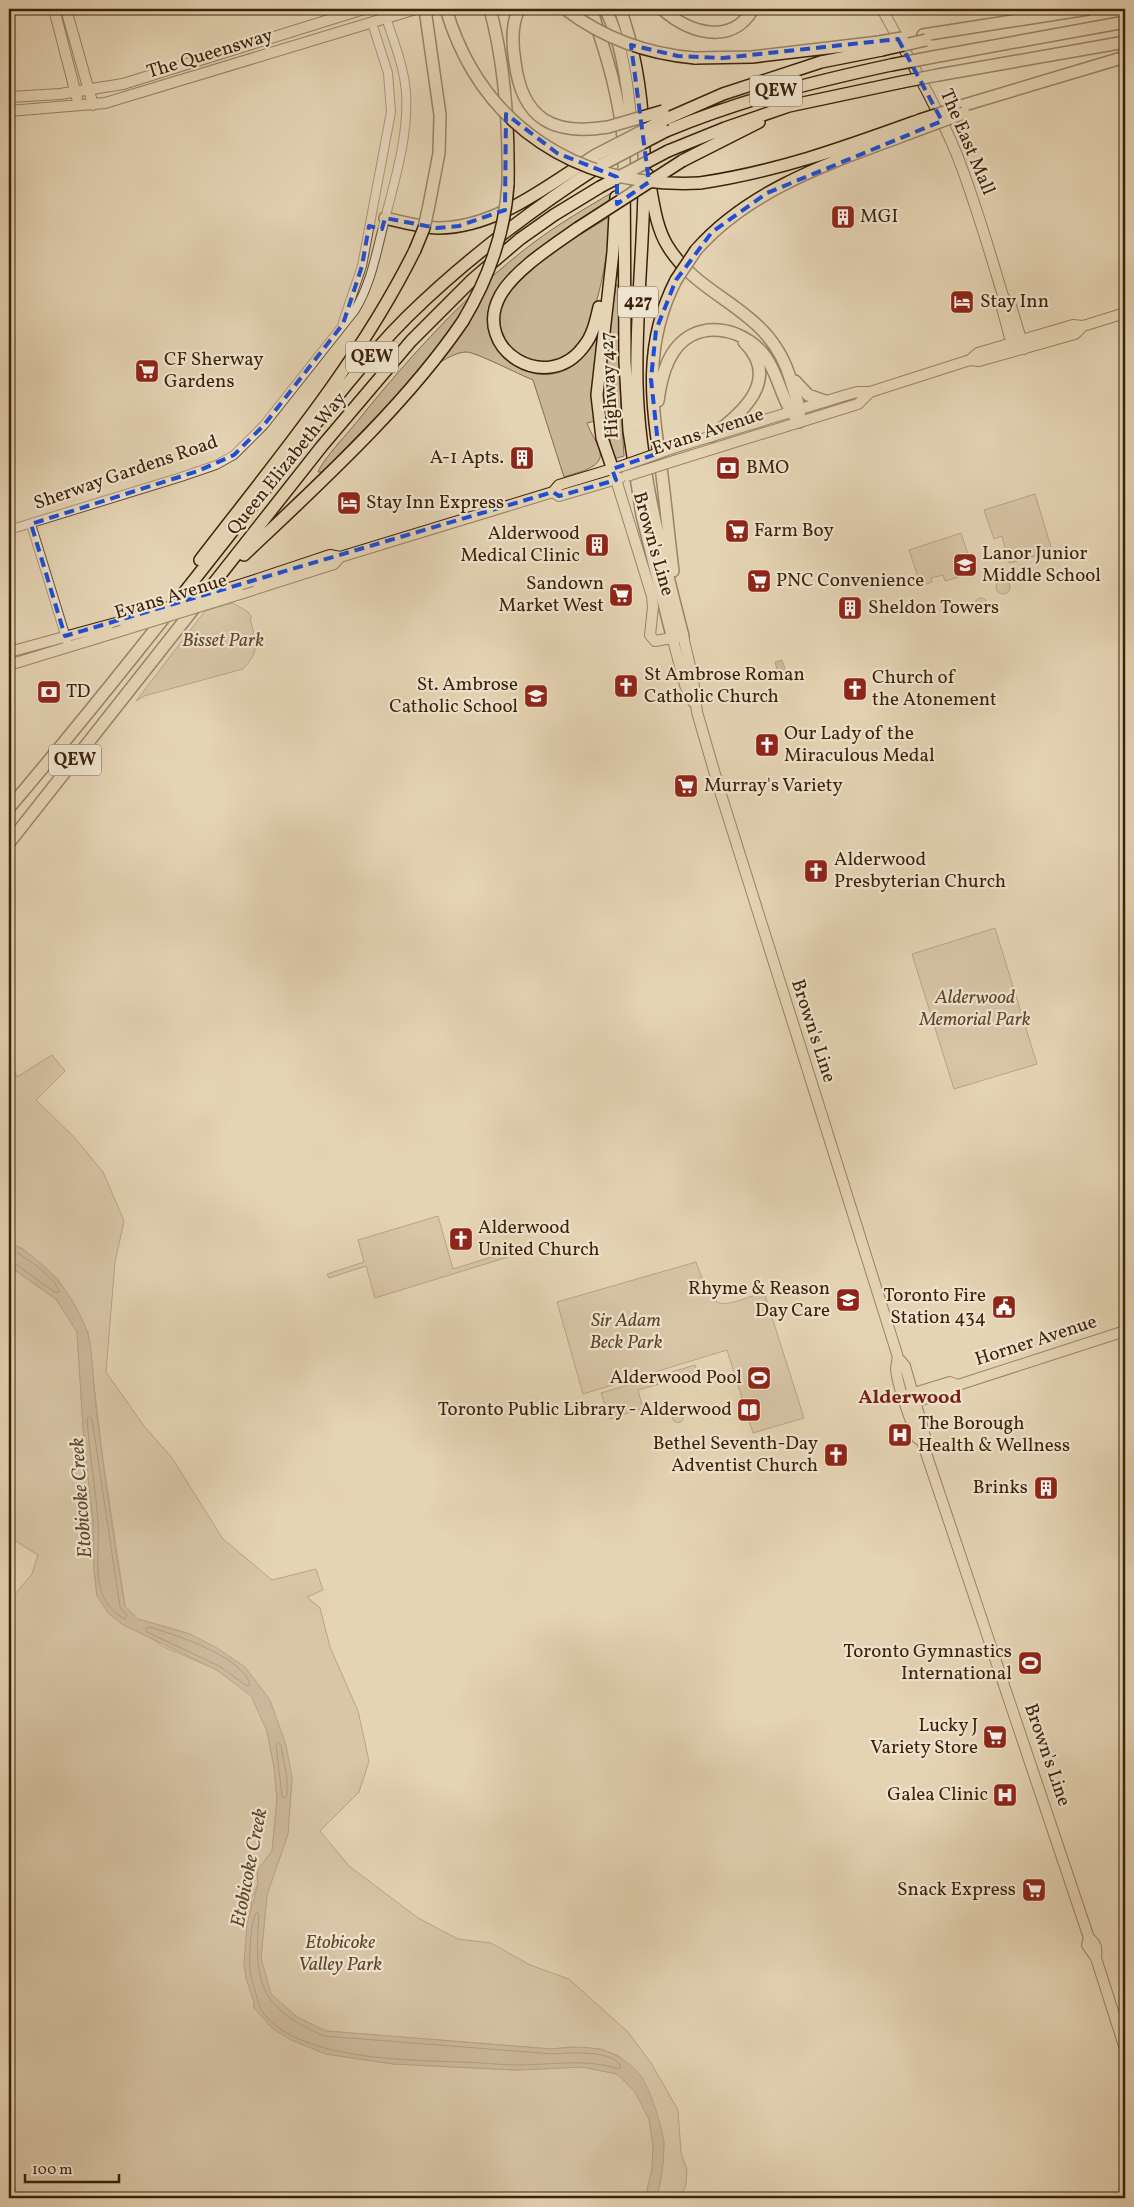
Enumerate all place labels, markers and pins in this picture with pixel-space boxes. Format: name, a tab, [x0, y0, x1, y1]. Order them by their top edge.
building icon: MGI	[830, 204, 856, 230]
place label: MGI	[860, 204, 898, 230]
hotel icon: Stay Inn	[949, 289, 975, 315]
place label: Stay Inn	[980, 289, 1049, 315]
place label: CF Sherway Gardens	[164, 347, 264, 395]
supermarket icon: CF Sherway Gardens	[134, 358, 160, 384]
place label: A-1 Apts.	[430, 445, 504, 471]
building icon: A-1 Apts.	[509, 445, 535, 471]
bank icon: BMO	[715, 455, 741, 481]
place label: BMO	[746, 455, 789, 481]
hotel icon: Stay Inn Express	[336, 490, 362, 516]
place label: Stay Inn Express	[366, 490, 504, 516]
supermarket icon: Farm Boy	[724, 518, 750, 544]
place label: Farm Boy	[754, 518, 834, 544]
place label: Alderwood Medical Clinic	[460, 521, 580, 569]
building icon: Alderwood Medical Clinic	[584, 532, 610, 558]
place label: Lanor Junior Middle School	[982, 541, 1101, 589]
school or university icon: Lanor Junior Middle School	[952, 552, 978, 578]
supermarket icon: PNC Convenience	[746, 568, 772, 594]
place label: PNC Convenience	[776, 568, 924, 594]
place label: Sandown Market West	[499, 571, 604, 619]
supermarket icon: Sandown Market West	[608, 582, 634, 608]
building icon: Sheldon Towers	[837, 595, 863, 621]
place label: Sheldon Towers	[868, 595, 999, 621]
place label: St Ambrose Roman Catholic Church	[644, 662, 805, 710]
place label: Church of the Atonement	[872, 665, 997, 713]
place label: St. Ambrose Catholic School	[389, 672, 518, 720]
church icon: St Ambrose Roman Catholic Church	[613, 673, 639, 699]
church icon: Church of the Atonement	[842, 676, 868, 702]
bank icon: TD	[36, 679, 62, 705]
place label: TD	[66, 679, 91, 705]
school or university icon: St. Ambrose Catholic School	[523, 683, 549, 709]
place label: Our Lady of the Miraculous Medal	[784, 721, 935, 769]
church icon: Our Lady of the Miraculous Medal	[754, 732, 780, 758]
supermarket icon: Murray's Variety	[673, 773, 699, 799]
place label: Murray's Variety	[704, 773, 843, 799]
place label: Alderwood Presbyterian Church	[834, 847, 1006, 895]
church icon: Alderwood Presbyterian Church	[803, 858, 829, 884]
place label: Alderwood United Church	[478, 1215, 600, 1263]
church icon: Alderwood United Church	[448, 1226, 474, 1252]
place label: Rhyme & Reason Day Care	[688, 1276, 830, 1324]
place label: Toronto Fire Station 434	[884, 1283, 986, 1331]
school or university icon: Rhyme & Reason Day Care	[835, 1287, 861, 1313]
public building icon: Toronto Fire Station 434	[991, 1294, 1017, 1320]
place label: Alderwood Pool	[610, 1365, 742, 1391]
sports icon: Alderwood Pool	[746, 1365, 772, 1391]
place label: Toronto Public Library - Alderwood	[438, 1397, 732, 1423]
library icon: Toronto Public Library - Alderwood	[736, 1397, 762, 1423]
place label: The Borough Health & Wellness	[918, 1411, 1070, 1459]
hospital icon: The Borough Health & Wellness	[887, 1422, 913, 1448]
place label: Bethel Seventh-Day Adventist Church	[653, 1431, 818, 1479]
church icon: Bethel Seventh-Day Adventist Church	[823, 1442, 849, 1468]
place label: Brinks	[973, 1475, 1028, 1501]
building icon: Brinks	[1033, 1475, 1059, 1501]
place label: Toronto Gymnastics International	[843, 1639, 1012, 1687]
sports icon: Toronto Gymnastics International	[1017, 1650, 1043, 1676]
place label: Lucky J Variety Store	[870, 1713, 978, 1761]
supermarket icon: Lucky J Variety Store	[982, 1724, 1008, 1750]
place label: Galea Clinic	[887, 1782, 988, 1808]
hospital icon: Galea Clinic	[992, 1782, 1018, 1808]
place label: Snack Express	[897, 1877, 1016, 1903]
supermarket icon: Snack Express	[1021, 1877, 1047, 1903]

